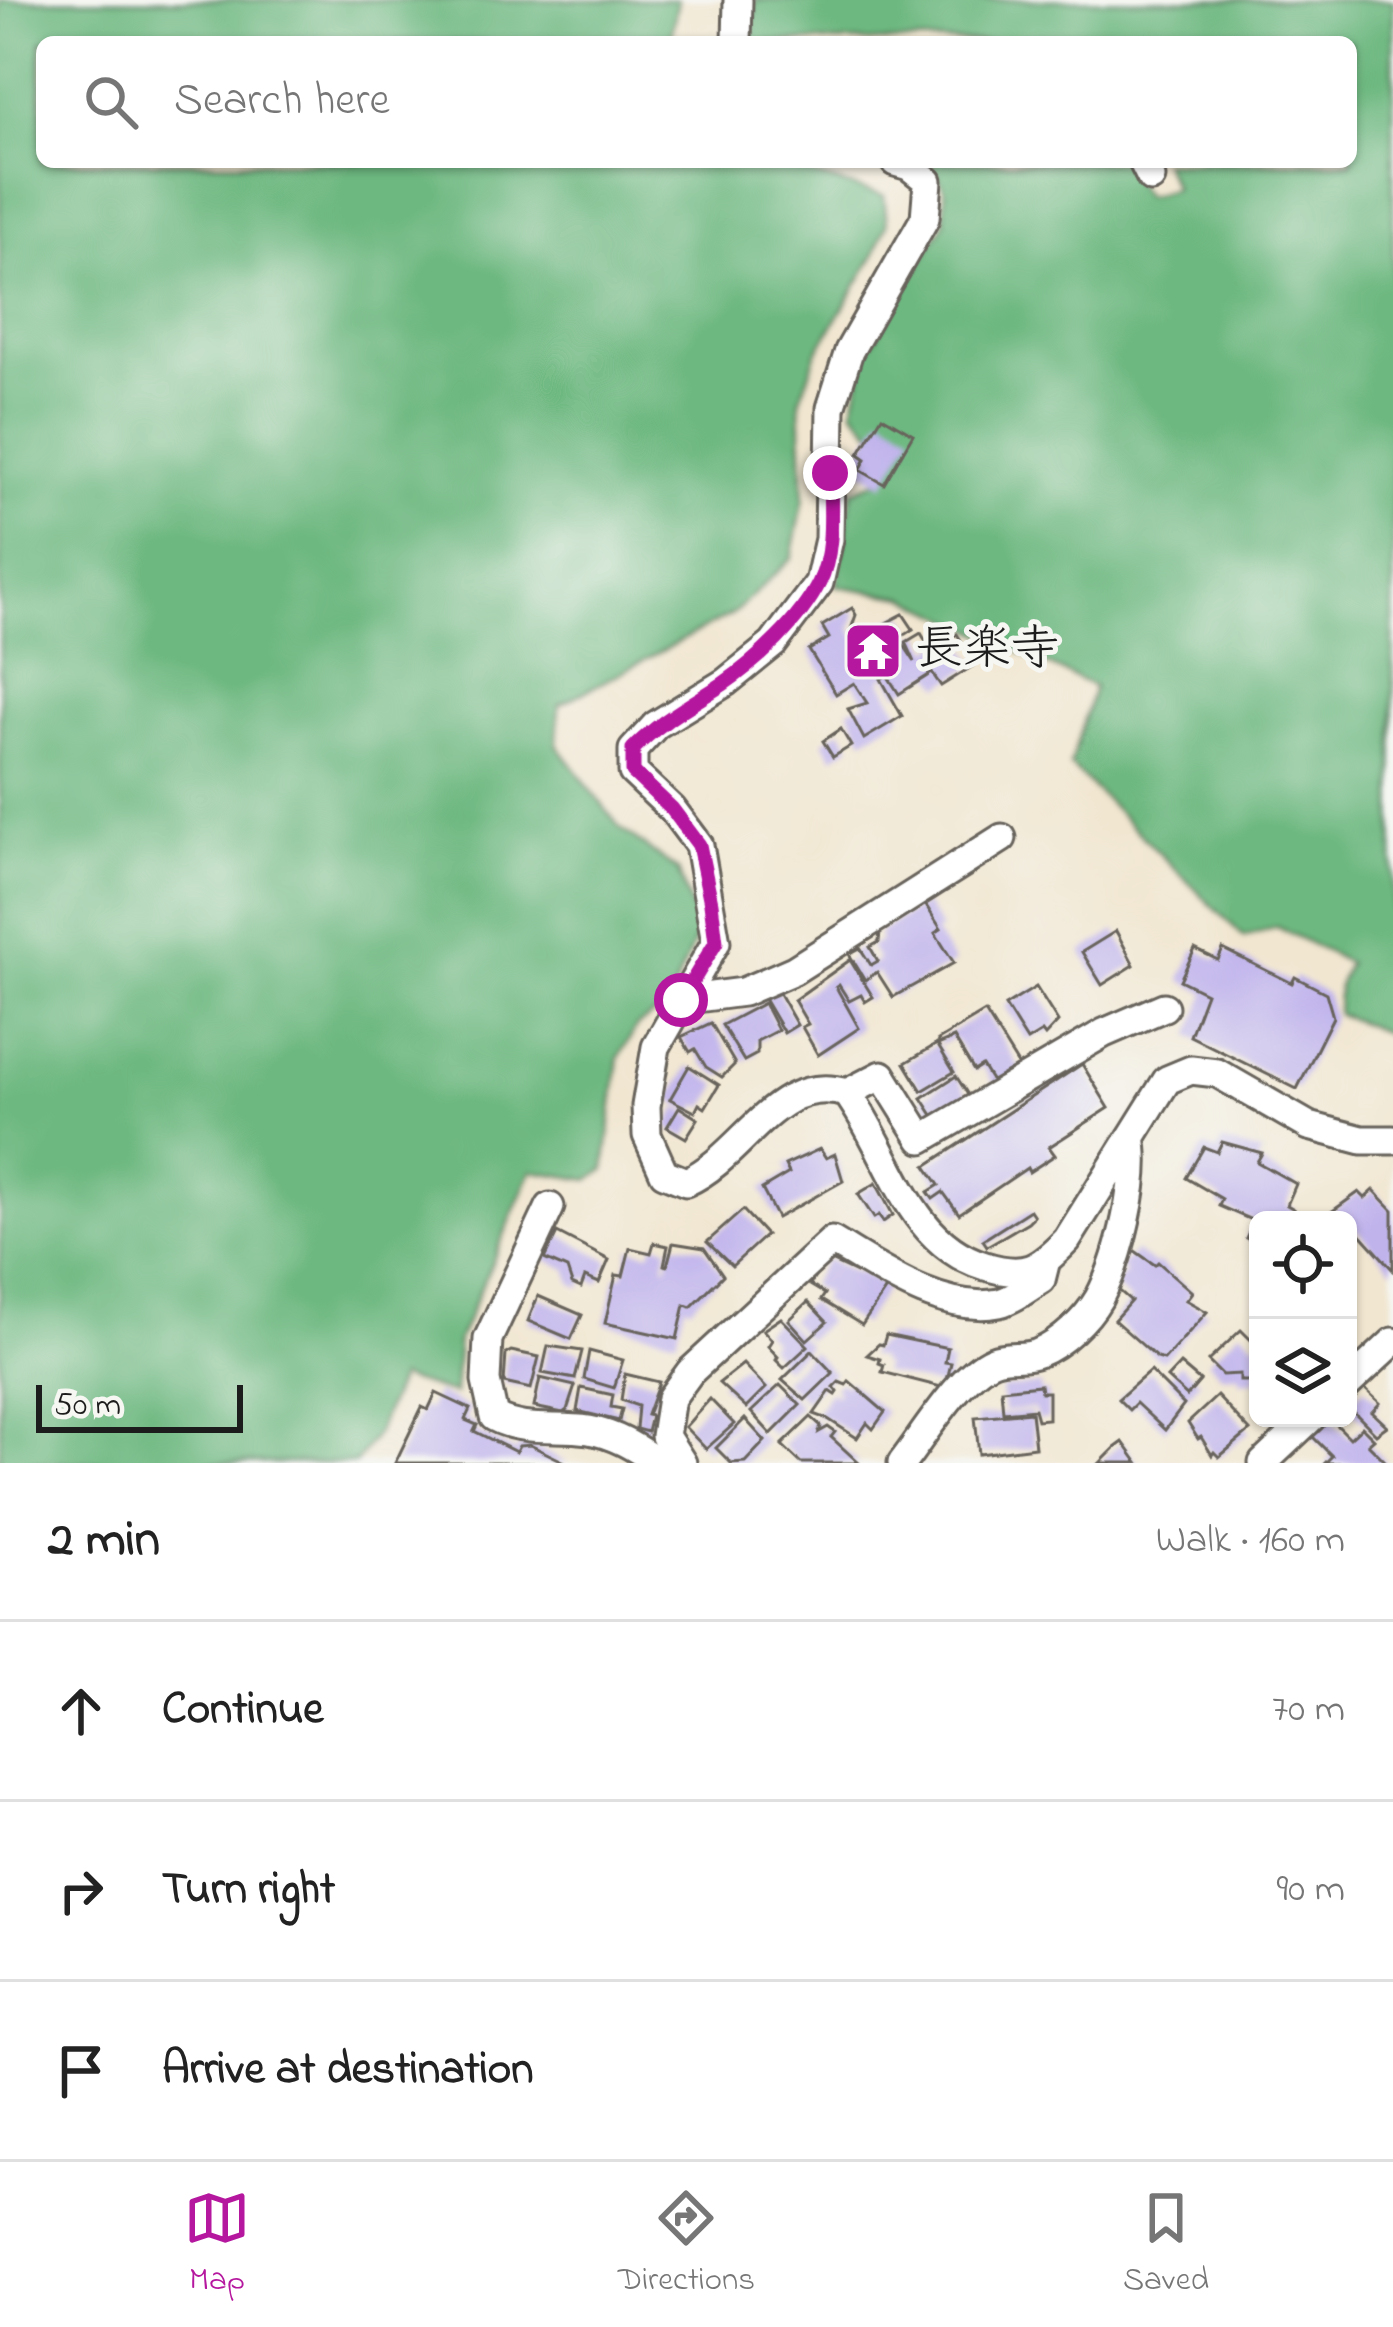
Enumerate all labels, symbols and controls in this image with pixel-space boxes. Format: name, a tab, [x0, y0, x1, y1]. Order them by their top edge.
search box	[36, 36, 1357, 168]
icon: search	[78, 69, 144, 135]
text: Search here	[174, 69, 390, 135]
route end	[803, 446, 857, 500]
place label: 長楽寺	[915, 616, 1059, 686]
temple icon: 長楽寺	[842, 620, 904, 682]
route start	[654, 973, 708, 1027]
map controls	[1249, 1211, 1357, 1427]
button: locate	[1249, 1211, 1357, 1319]
button: layers	[1249, 1319, 1357, 1427]
scale bar	[36, 1379, 243, 1432]
text: 50 m	[54, 1382, 121, 1430]
text: 2 min	[48, 1504, 160, 1579]
text: Walk · 160 m	[1156, 1513, 1345, 1570]
icon: ahead	[48, 1678, 114, 1744]
text: Continue	[162, 1678, 323, 1744]
text: 70 m	[1272, 1682, 1345, 1739]
icon: right	[48, 1858, 114, 1924]
text: Turn right	[162, 1858, 335, 1924]
text: 90 m	[1276, 1862, 1345, 1919]
icon: arrive	[48, 2038, 114, 2104]
text: Arrive at destination	[162, 2038, 533, 2104]
tab: Map	[184, 2185, 250, 2305]
tab: Directions	[618, 2185, 755, 2305]
tab: Saved	[1123, 2185, 1209, 2305]

